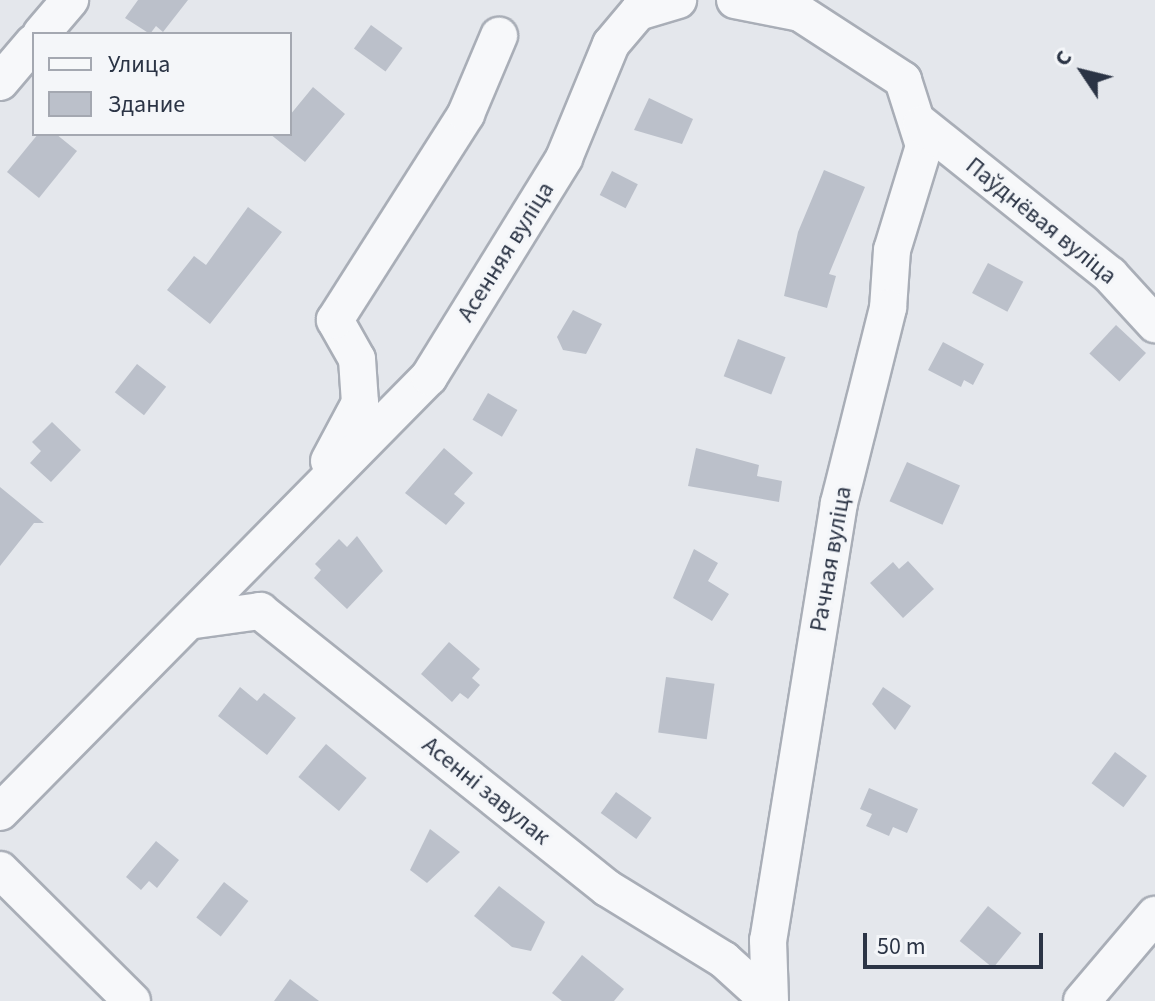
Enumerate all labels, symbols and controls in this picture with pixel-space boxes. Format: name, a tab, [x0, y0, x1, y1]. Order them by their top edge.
legend	[32, 32, 292, 136]
north arrow	[1043, 32, 1123, 112]
text: С	[1047, 44, 1080, 73]
text: Улица	[108, 47, 170, 82]
text: Здание	[108, 87, 185, 122]
street label: Паўднёвая вуліца	[960, 151, 1122, 291]
street label: Асенняя вуліца	[452, 177, 560, 327]
street label: Рачная вуліца	[804, 484, 858, 634]
street label: Асенні завулак	[416, 731, 556, 851]
scale bar	[867, 917, 1047, 967]
text: 50 m	[877, 929, 926, 964]

